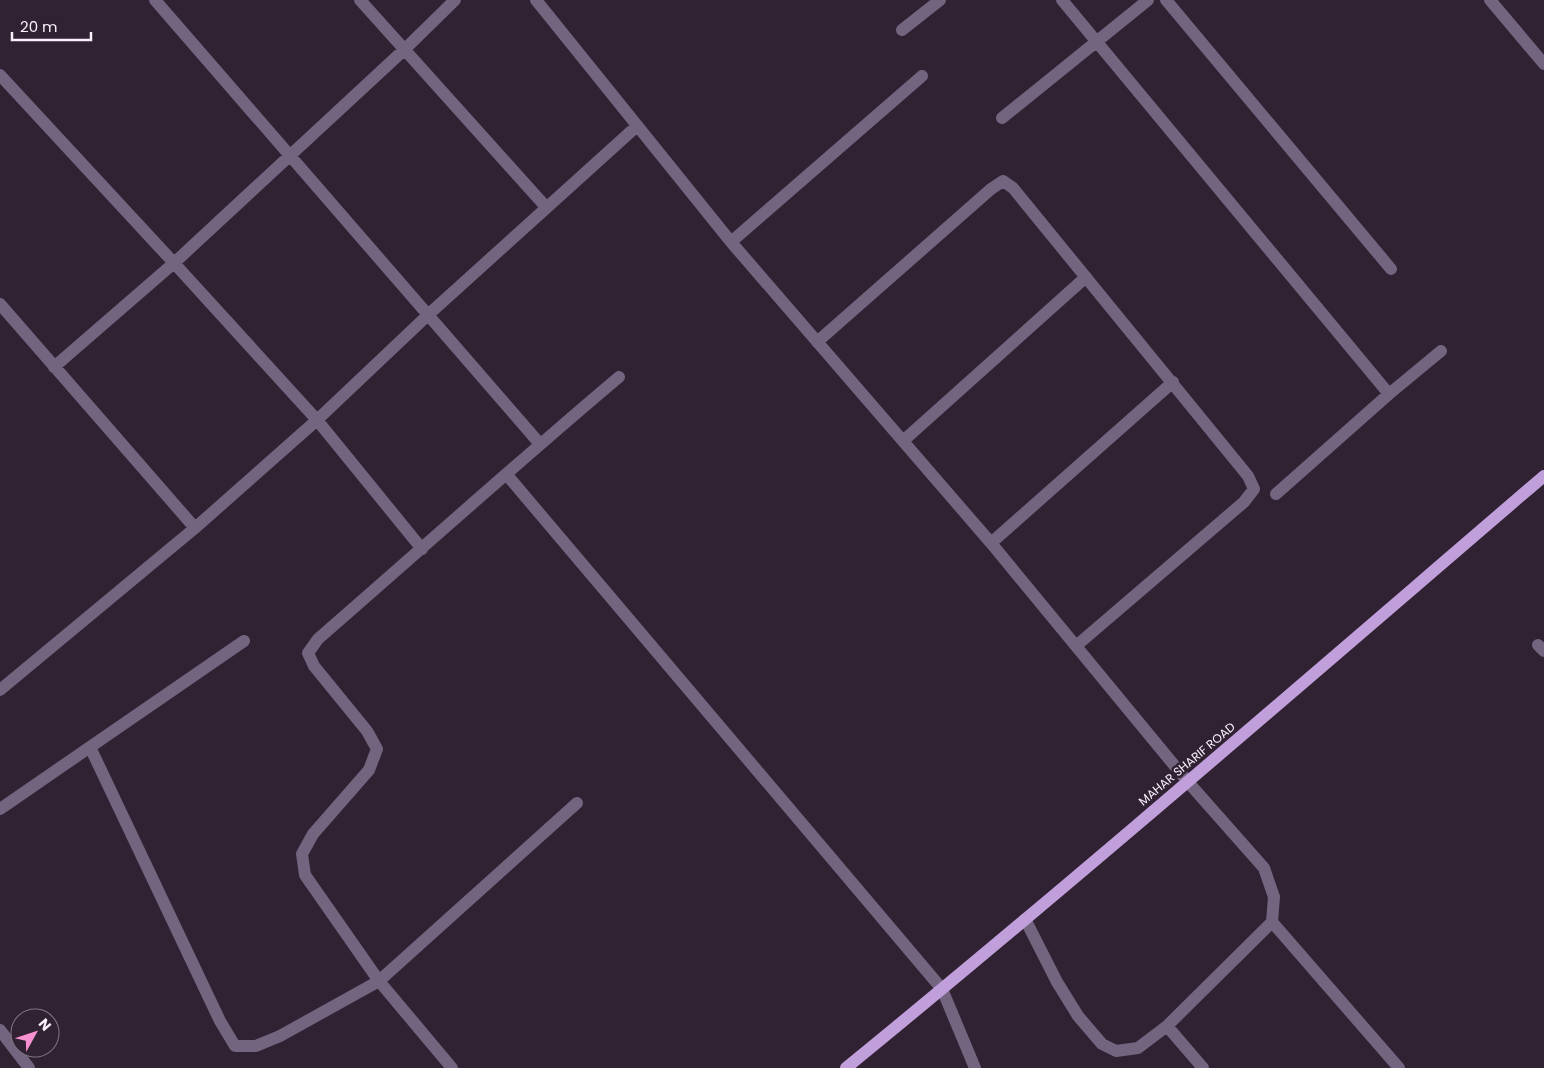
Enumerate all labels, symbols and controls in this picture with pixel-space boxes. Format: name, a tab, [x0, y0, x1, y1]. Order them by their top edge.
scale bar	[12, 10, 91, 42]
text: 20 m	[20, 16, 58, 37]
street label: MAHAR SHARIF ROAD	[1135, 718, 1239, 809]
north arrow	[10, 1008, 60, 1058]
text: N	[34, 1014, 56, 1035]

